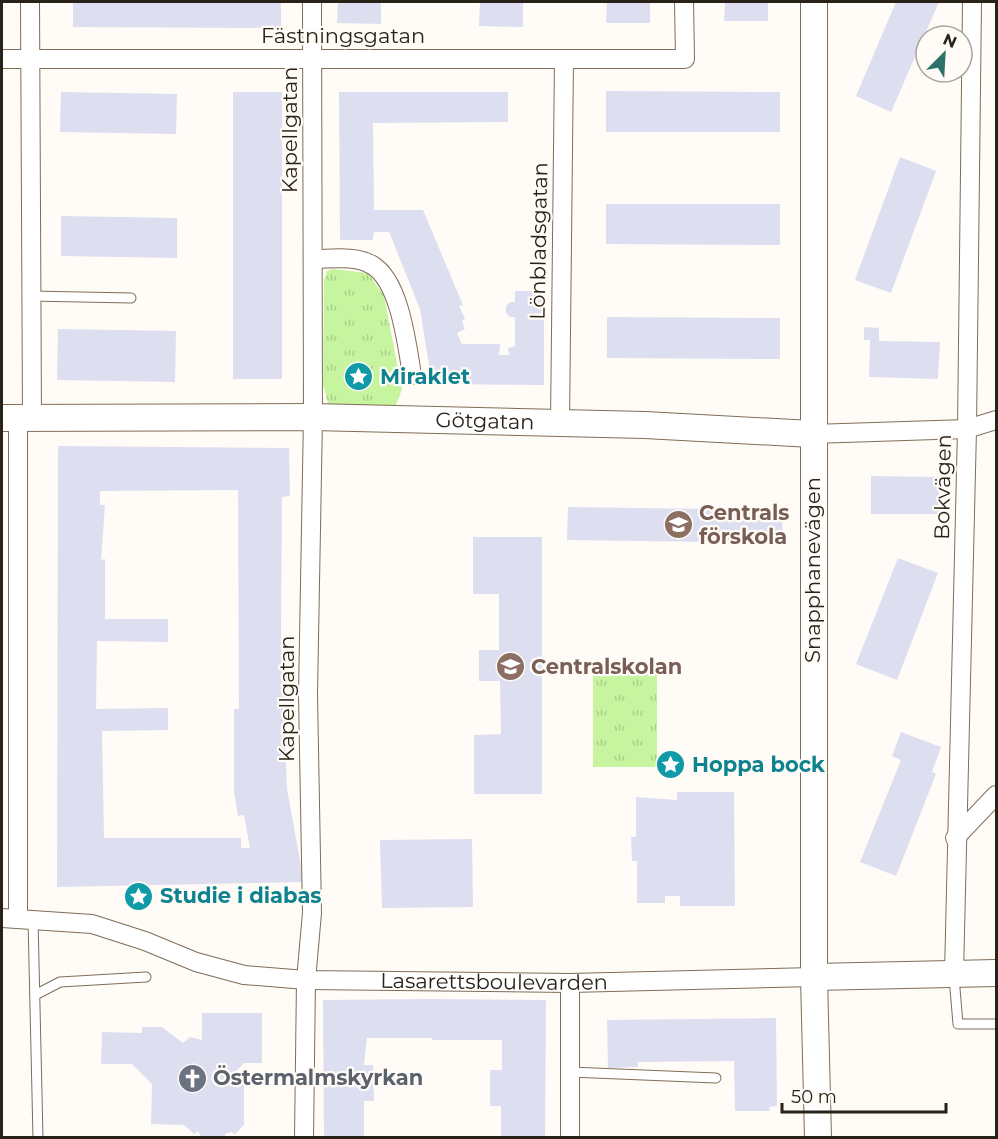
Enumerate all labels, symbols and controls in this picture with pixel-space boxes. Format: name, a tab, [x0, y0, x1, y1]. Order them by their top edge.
street label: Fästningsgatan	[261, 23, 425, 48]
north arrow	[914, 24, 974, 84]
text: N	[940, 29, 960, 52]
street label: Kapellgatan	[277, 67, 302, 193]
street label: Lönbladsgatan	[525, 162, 552, 320]
place icon: Miraklet	[343, 361, 375, 393]
place label: Miraklet	[380, 364, 470, 389]
street label: Götgatan	[435, 407, 535, 434]
street label: Bokvägen	[929, 434, 956, 540]
street label: Snapphanevägen	[800, 477, 825, 663]
place label: Centrals förskola	[699, 500, 789, 549]
school or university icon: Centrals förskola	[662, 509, 694, 541]
street label: Kapellgatan	[274, 636, 299, 762]
school or university icon: Centralskolan	[494, 651, 526, 683]
place label: Centralskolan	[531, 654, 682, 679]
place icon: Hoppa bock	[655, 749, 687, 781]
place label: Hoppa bock	[692, 752, 825, 777]
place icon: Studie i diabas	[123, 880, 155, 912]
place label: Studie i diabas	[160, 883, 322, 908]
street label: Lasarettsboulevarden	[380, 968, 608, 995]
church icon: Östermalmskyrkan	[176, 1062, 208, 1094]
place label: Östermalmskyrkan	[213, 1064, 423, 1090]
scale bar	[782, 1076, 946, 1114]
text: 50 m	[791, 1086, 837, 1108]

